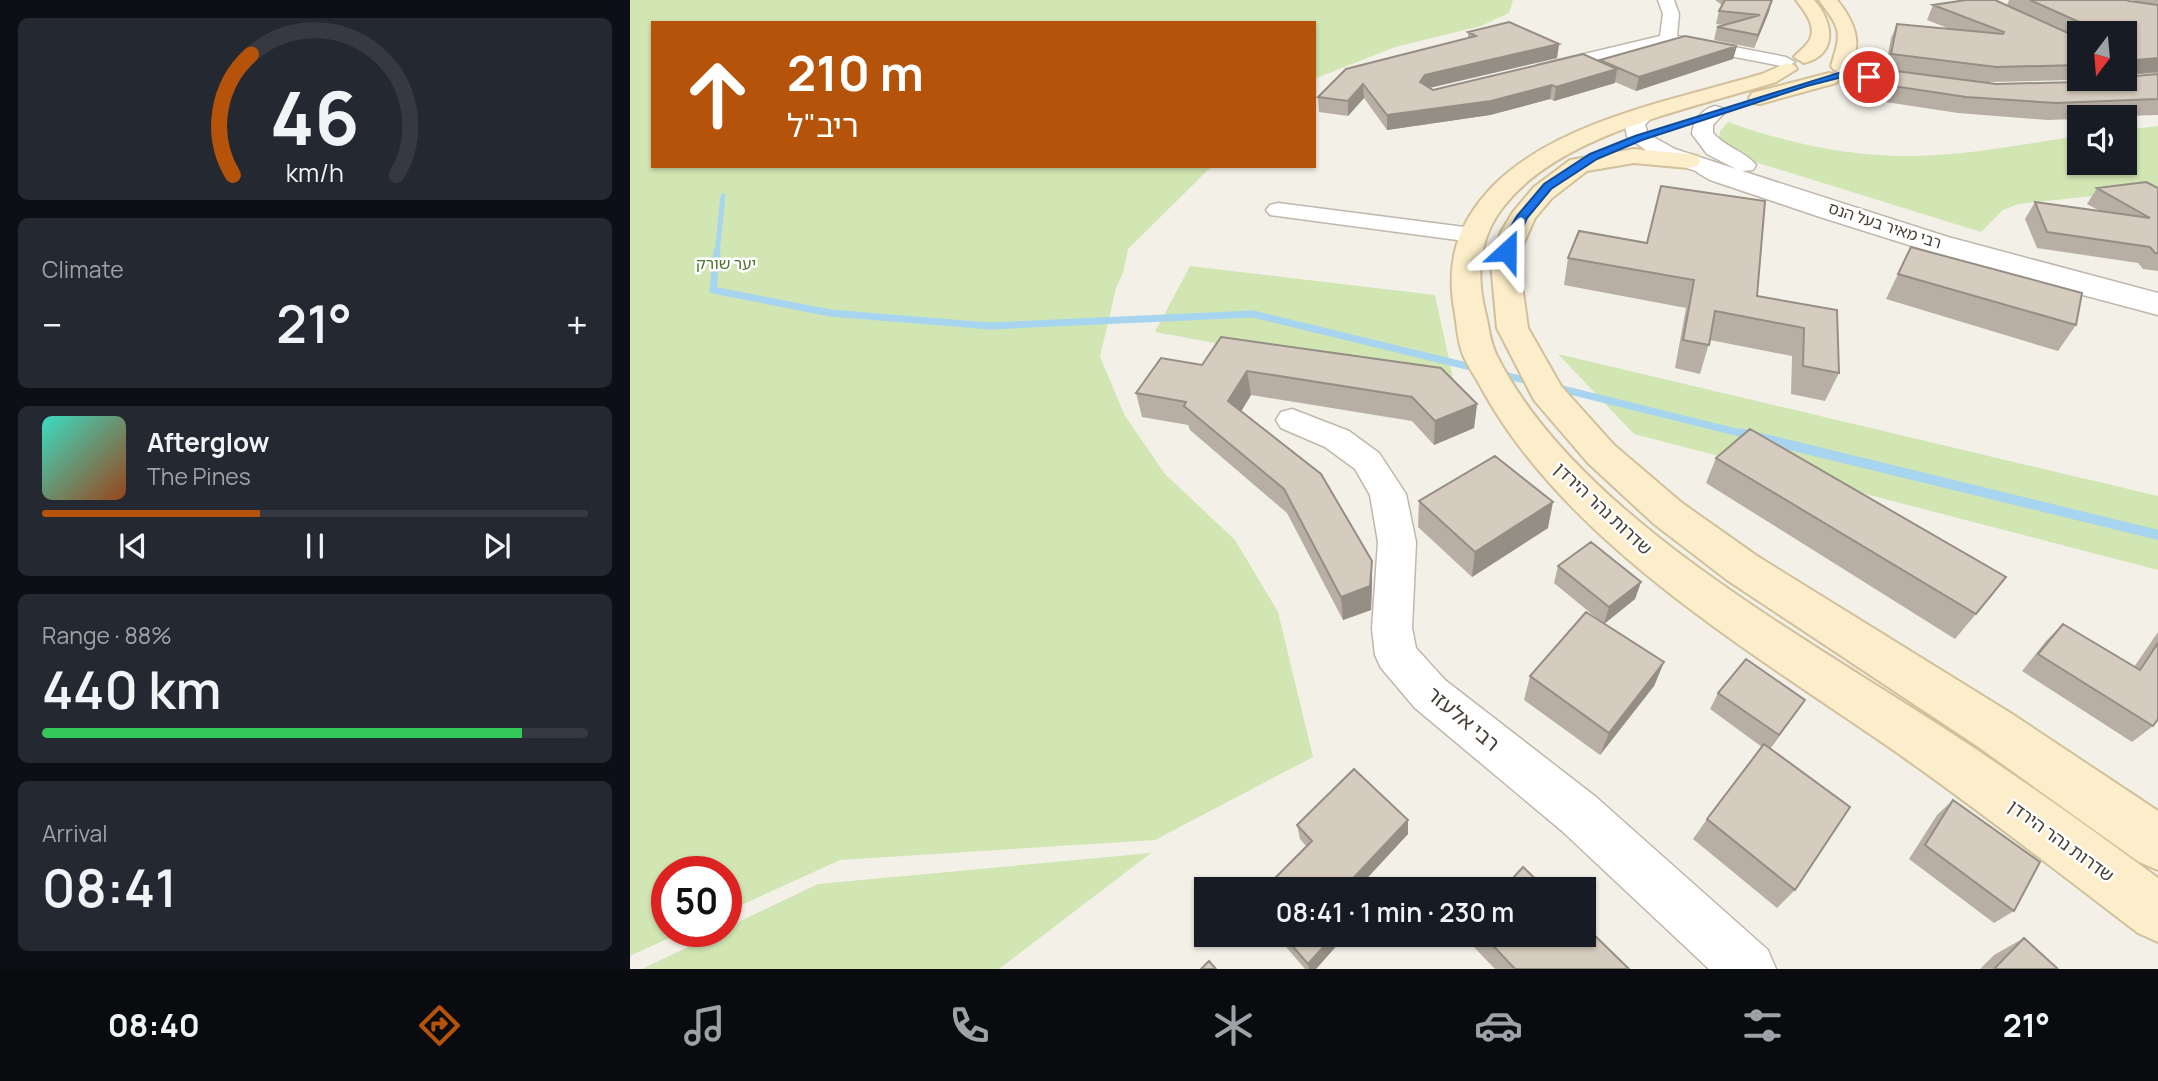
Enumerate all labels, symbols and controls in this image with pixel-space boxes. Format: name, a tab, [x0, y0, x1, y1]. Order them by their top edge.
north arrow	[2067, 21, 2137, 91]
map controls	[2067, 21, 2137, 175]
text: 210 m	[787, 39, 924, 106]
pin	[1839, 47, 1899, 107]
icon: ahead	[672, 49, 763, 140]
icon: arrive	[1850, 58, 1888, 96]
text: 46	[270, 67, 360, 167]
text: ריב"ל	[787, 103, 859, 147]
button: sound	[2067, 105, 2137, 175]
text: km/h	[286, 155, 344, 190]
street label: רבי מאיר בעל הנס	[1826, 196, 1944, 254]
position arrow	[1470, 214, 1544, 288]
park label: יער שורק	[696, 252, 756, 274]
text: Climate	[42, 253, 124, 285]
text: 21°	[276, 288, 352, 359]
text: −	[42, 298, 63, 350]
text: +	[566, 298, 588, 350]
text: Afterglow	[147, 424, 269, 460]
street label: שדרות נהר הירדן	[1550, 457, 1658, 560]
text: The Pines	[147, 460, 251, 492]
icon: previous	[114, 527, 152, 565]
icon: pause	[296, 527, 334, 565]
icon: next	[478, 527, 516, 565]
text: Range · 88%	[42, 619, 172, 651]
text: 440 km	[42, 654, 221, 725]
street label: רבי אלעזר	[1421, 680, 1506, 757]
street label: שדרות נהר הירדן	[2004, 794, 2119, 887]
text: Arrival	[42, 817, 108, 849]
text: 08:41	[42, 852, 177, 923]
speed limit sign: 50	[651, 856, 742, 947]
text: 08:41 · 1 min · 230 m	[1276, 894, 1514, 930]
icon: directions	[415, 1001, 464, 1050]
icon: music	[680, 1001, 729, 1050]
icon: phone	[945, 1001, 994, 1050]
icon: climate	[1209, 1001, 1258, 1050]
icon: car	[1474, 1001, 1523, 1050]
icon: filters	[1738, 1001, 1787, 1050]
text: 08:40	[108, 1003, 200, 1047]
text: 21°	[2003, 1003, 2050, 1047]

